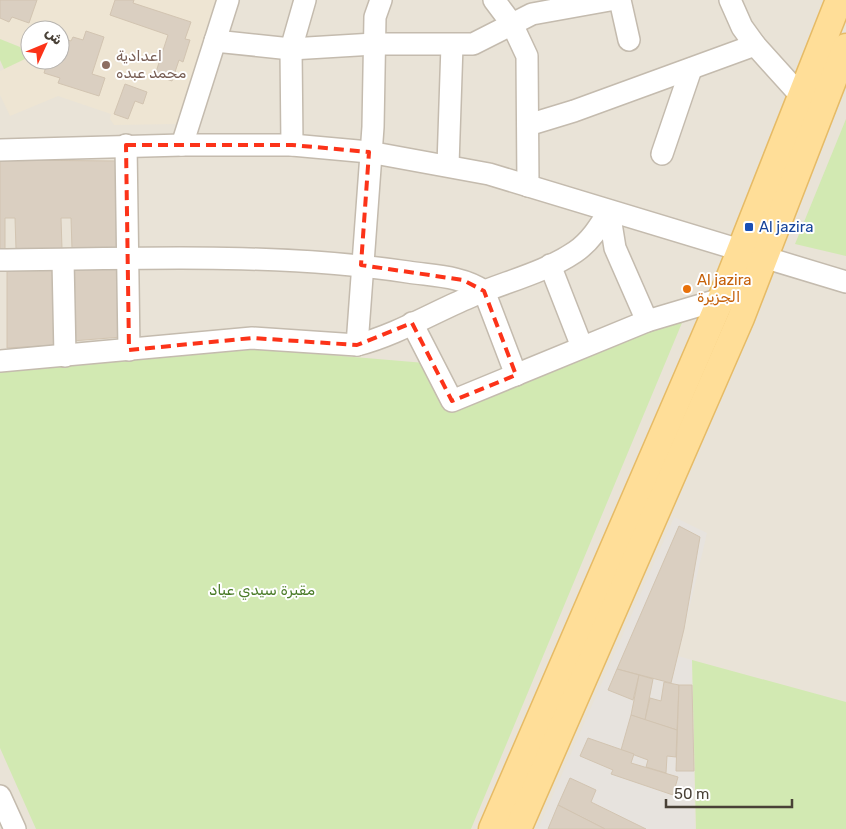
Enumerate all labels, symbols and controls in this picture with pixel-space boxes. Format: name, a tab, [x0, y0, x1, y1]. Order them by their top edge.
north arrow	[20, 20, 70, 70]
text: ش	[42, 24, 66, 49]
place label: اعدادية محمد عبده	[116, 47, 186, 82]
marker: اعدادية محمد عبده	[100, 59, 112, 71]
place label: Al jazira	[759, 218, 814, 236]
marker: Al jazira	[743, 221, 755, 233]
place label: Al jazira الجزيرة	[697, 271, 752, 306]
marker: Al jazira الجزيرة	[681, 283, 693, 295]
park label: مقبرة سيدي عياد	[209, 581, 315, 600]
scale bar	[666, 776, 792, 808]
text: 50 m	[674, 785, 709, 803]

